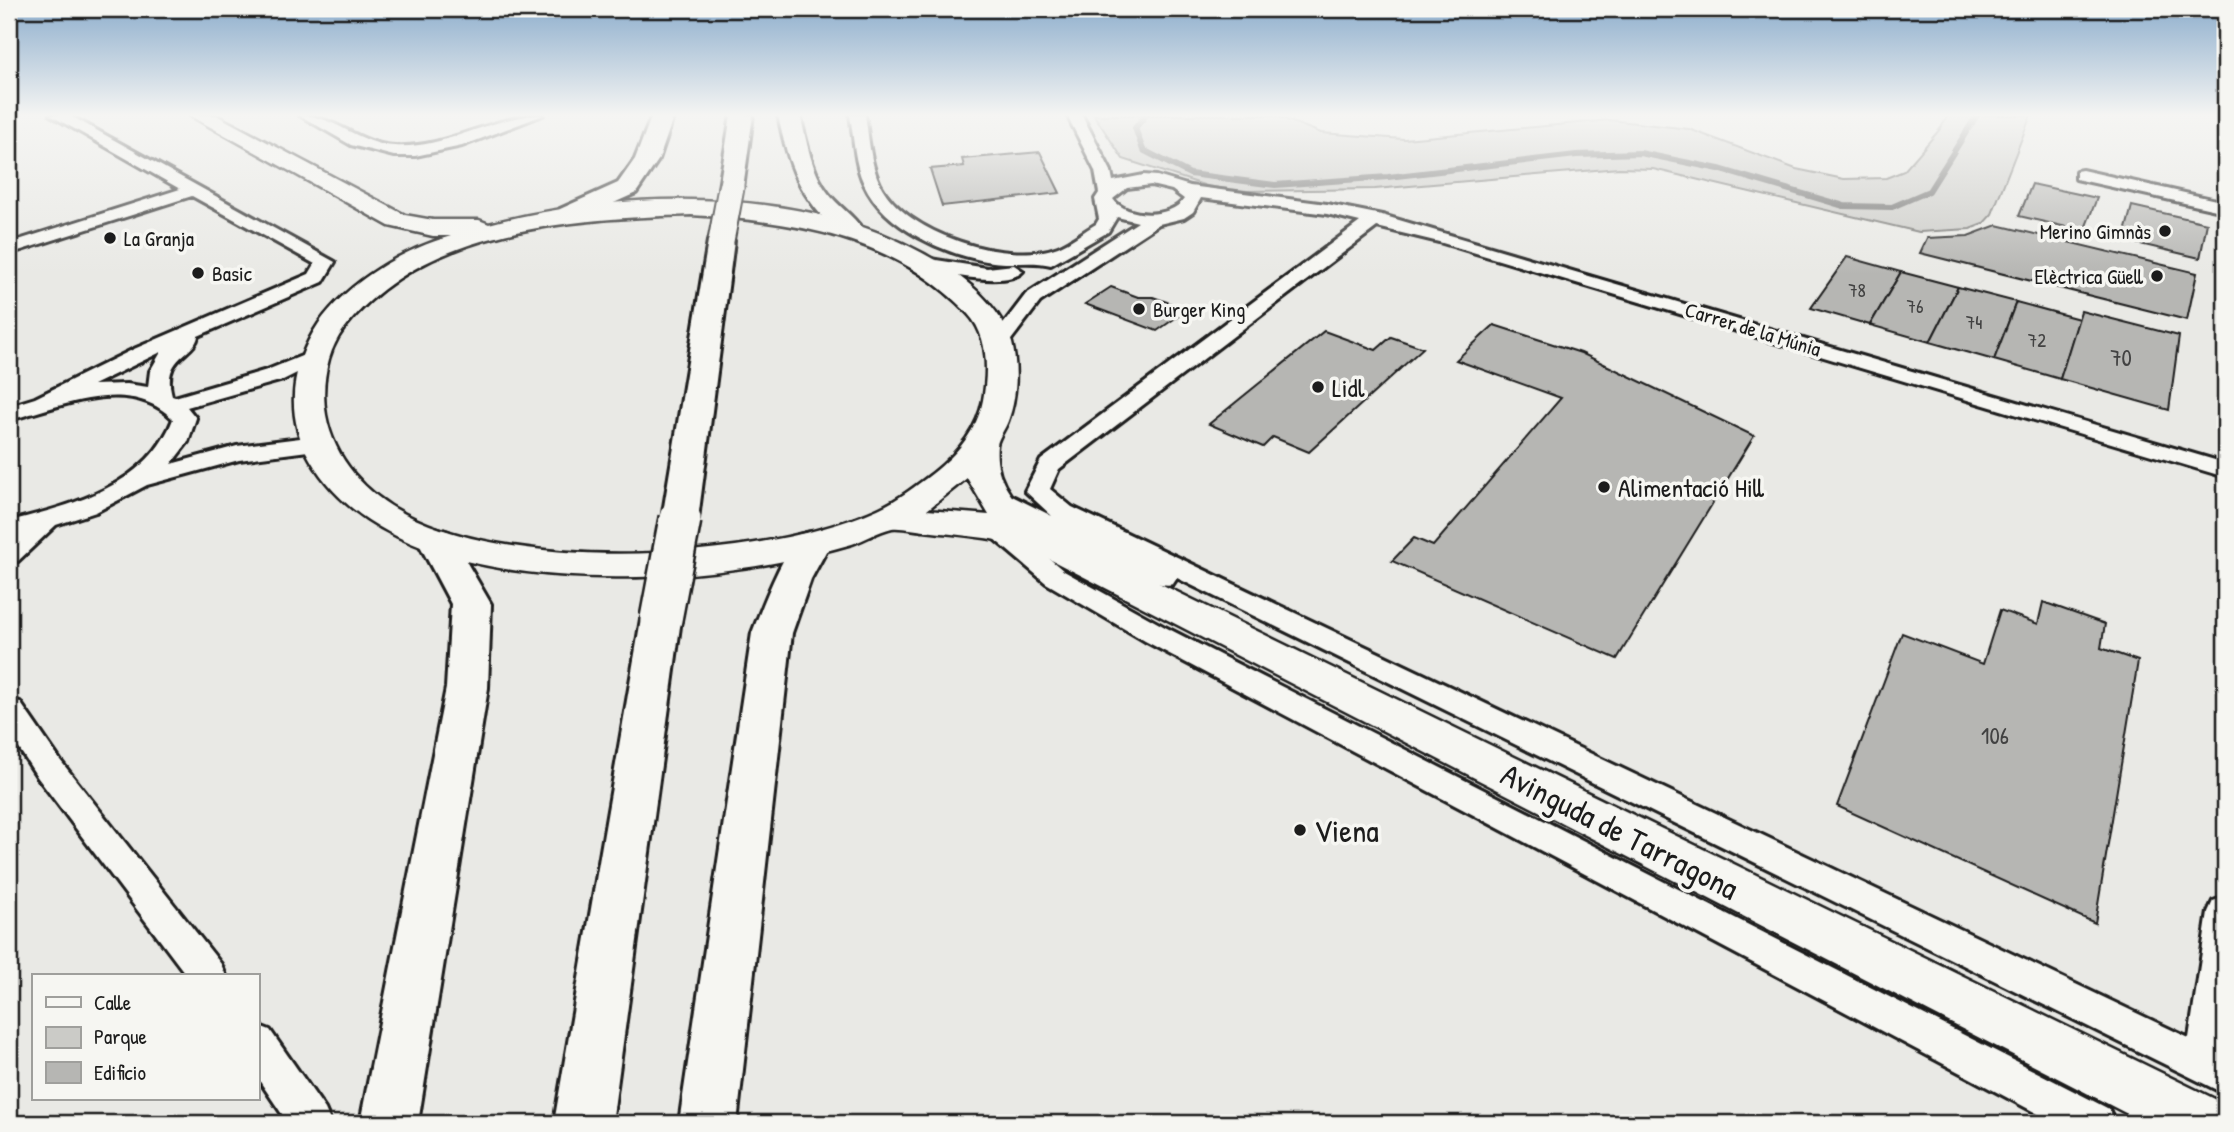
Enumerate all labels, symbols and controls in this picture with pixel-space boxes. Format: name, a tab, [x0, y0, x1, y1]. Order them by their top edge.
place label: Merino Gimnàs	[2040, 217, 2151, 246]
marker: Merino Gimnàs	[2157, 223, 2173, 239]
place label: La Granja	[124, 224, 194, 253]
marker: La Granja	[102, 230, 118, 246]
place label: Basic	[212, 259, 253, 288]
place label: Elèctrica Güell	[2035, 262, 2144, 291]
marker: Basic	[190, 265, 206, 281]
marker: Elèctrica Güell	[2149, 268, 2165, 284]
house number: 78	[1848, 277, 1866, 303]
house number: 76	[1907, 293, 1924, 319]
place label: Burger King	[1153, 295, 1245, 324]
street label: Carrer de la Múnia	[1682, 295, 1824, 363]
marker: Burger King	[1131, 301, 1147, 317]
house number: 74	[1966, 309, 1982, 335]
house number: 72	[2028, 327, 2046, 353]
house number: 70	[2110, 342, 2132, 373]
place label: Lidl	[1332, 370, 1365, 405]
marker: Lidl	[1310, 379, 1326, 395]
place label: Alimentació Hill	[1618, 470, 1765, 505]
marker: Alimentació Hill	[1596, 479, 1612, 495]
house number: 106	[1981, 720, 2009, 751]
street label: Avinguda de Tarragona	[1494, 753, 1746, 909]
place label: Viena	[1314, 809, 1379, 852]
marker: Viena	[1292, 822, 1308, 838]
legend	[32, 974, 259, 1100]
text: Calle	[94, 988, 131, 1017]
text: Parque	[94, 1022, 147, 1051]
text: Edificio	[94, 1058, 146, 1087]

